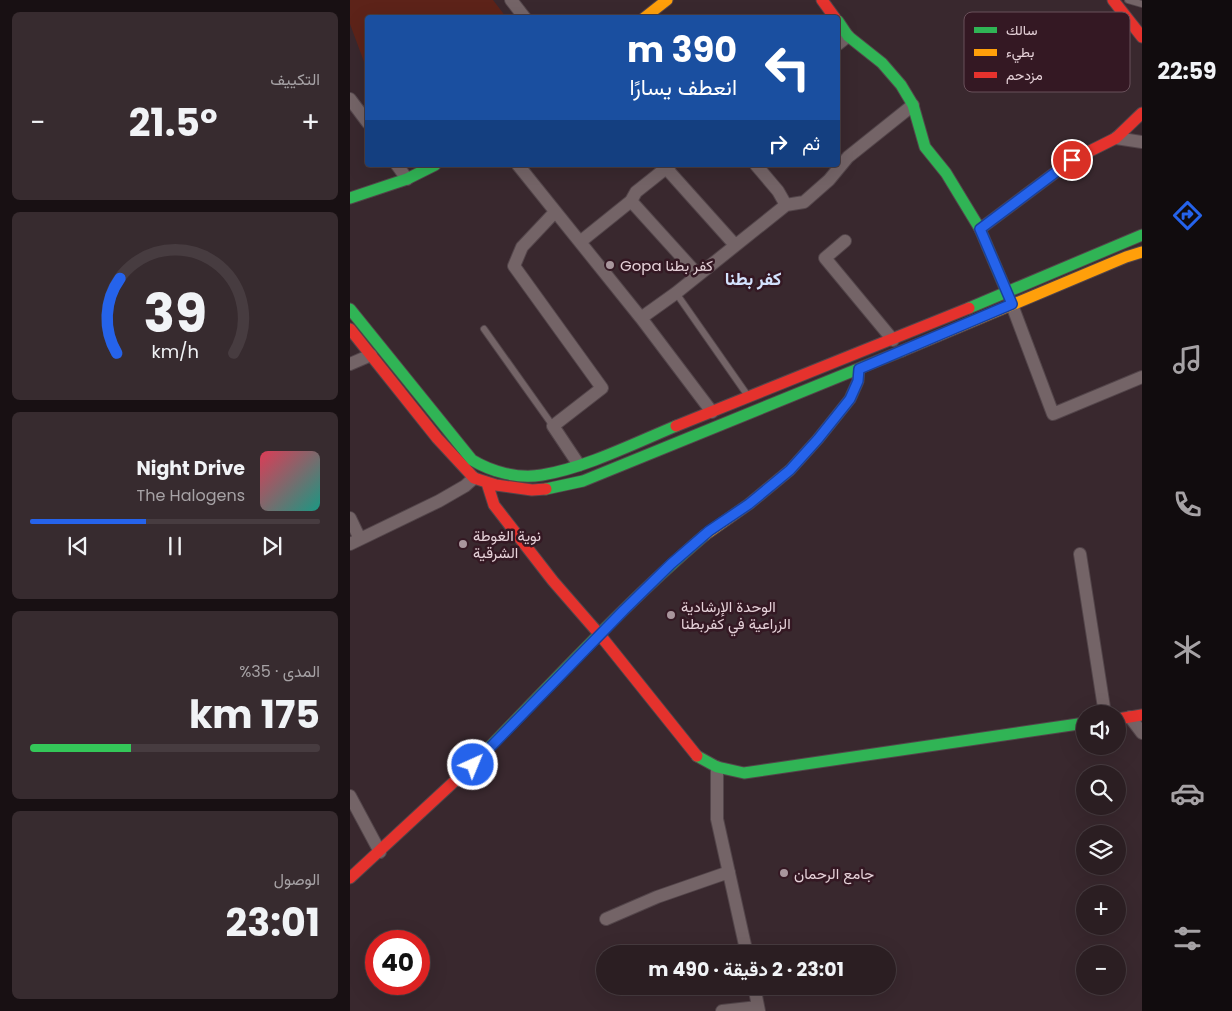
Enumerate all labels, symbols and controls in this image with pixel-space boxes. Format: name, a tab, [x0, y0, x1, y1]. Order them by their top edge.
legend	[964, 12, 1130, 92]
text: سالك	[1006, 20, 1037, 40]
text: 390 m	[627, 25, 737, 74]
icon: left	[755, 35, 820, 100]
text: بطيء	[1006, 42, 1034, 64]
text: 22:59	[1157, 56, 1217, 87]
text: مزدحم	[1006, 65, 1043, 85]
text: التكييف	[270, 68, 320, 91]
text: انعطف يسارًا	[630, 72, 737, 103]
text: 21.5°	[129, 96, 218, 149]
text: −	[30, 103, 45, 142]
text: +	[301, 103, 320, 142]
icon: right	[764, 130, 792, 158]
text: ثم	[802, 130, 820, 157]
pin	[1051, 139, 1093, 181]
icon: arrive	[1058, 146, 1086, 174]
icon: directions	[1170, 198, 1205, 233]
place label: Gopa كفر بطنا	[620, 255, 713, 276]
marker: Gopa كفر بطنا	[604, 259, 616, 271]
district label: كفر بطنا	[725, 266, 781, 291]
text: 39	[143, 277, 207, 350]
text: km/h	[151, 339, 199, 364]
icon: music	[1170, 342, 1205, 377]
text: Night Drive	[137, 455, 245, 482]
text: The Halogens	[137, 484, 245, 507]
icon: phone	[1170, 487, 1205, 522]
place label: نوية الغوطة الشرقية	[473, 525, 541, 563]
icon: previous	[64, 532, 92, 560]
icon: pause	[161, 532, 189, 560]
icon: next	[258, 532, 286, 560]
marker: نوية الغوطة الشرقية	[457, 538, 469, 550]
place label: الوحدة الإرشادية الزراعية في كفربطنا	[681, 596, 791, 637]
marker: الوحدة الإرشادية الزراعية في كفربطنا	[665, 609, 677, 621]
icon: climate	[1170, 632, 1205, 667]
text: المدى · 35%	[239, 660, 320, 683]
text: 175 km	[189, 688, 320, 741]
map controls	[1076, 705, 1126, 995]
button: sound	[1076, 705, 1126, 755]
position arrow	[446, 738, 498, 790]
button: search	[1076, 765, 1126, 815]
icon: car	[1170, 776, 1205, 811]
button: layers	[1076, 825, 1126, 875]
place label: جامع الرحمان	[794, 863, 874, 885]
marker: جامع الرحمان	[778, 867, 790, 879]
text: الوصول	[274, 868, 320, 891]
button: +	[1076, 885, 1126, 935]
text: 23:01	[225, 896, 320, 949]
icon: filters	[1170, 921, 1205, 956]
speed limit sign: 40	[365, 930, 430, 995]
button: −	[1076, 945, 1126, 995]
text: 23:01 · 2 دقيقة · 490 m	[648, 956, 844, 983]

